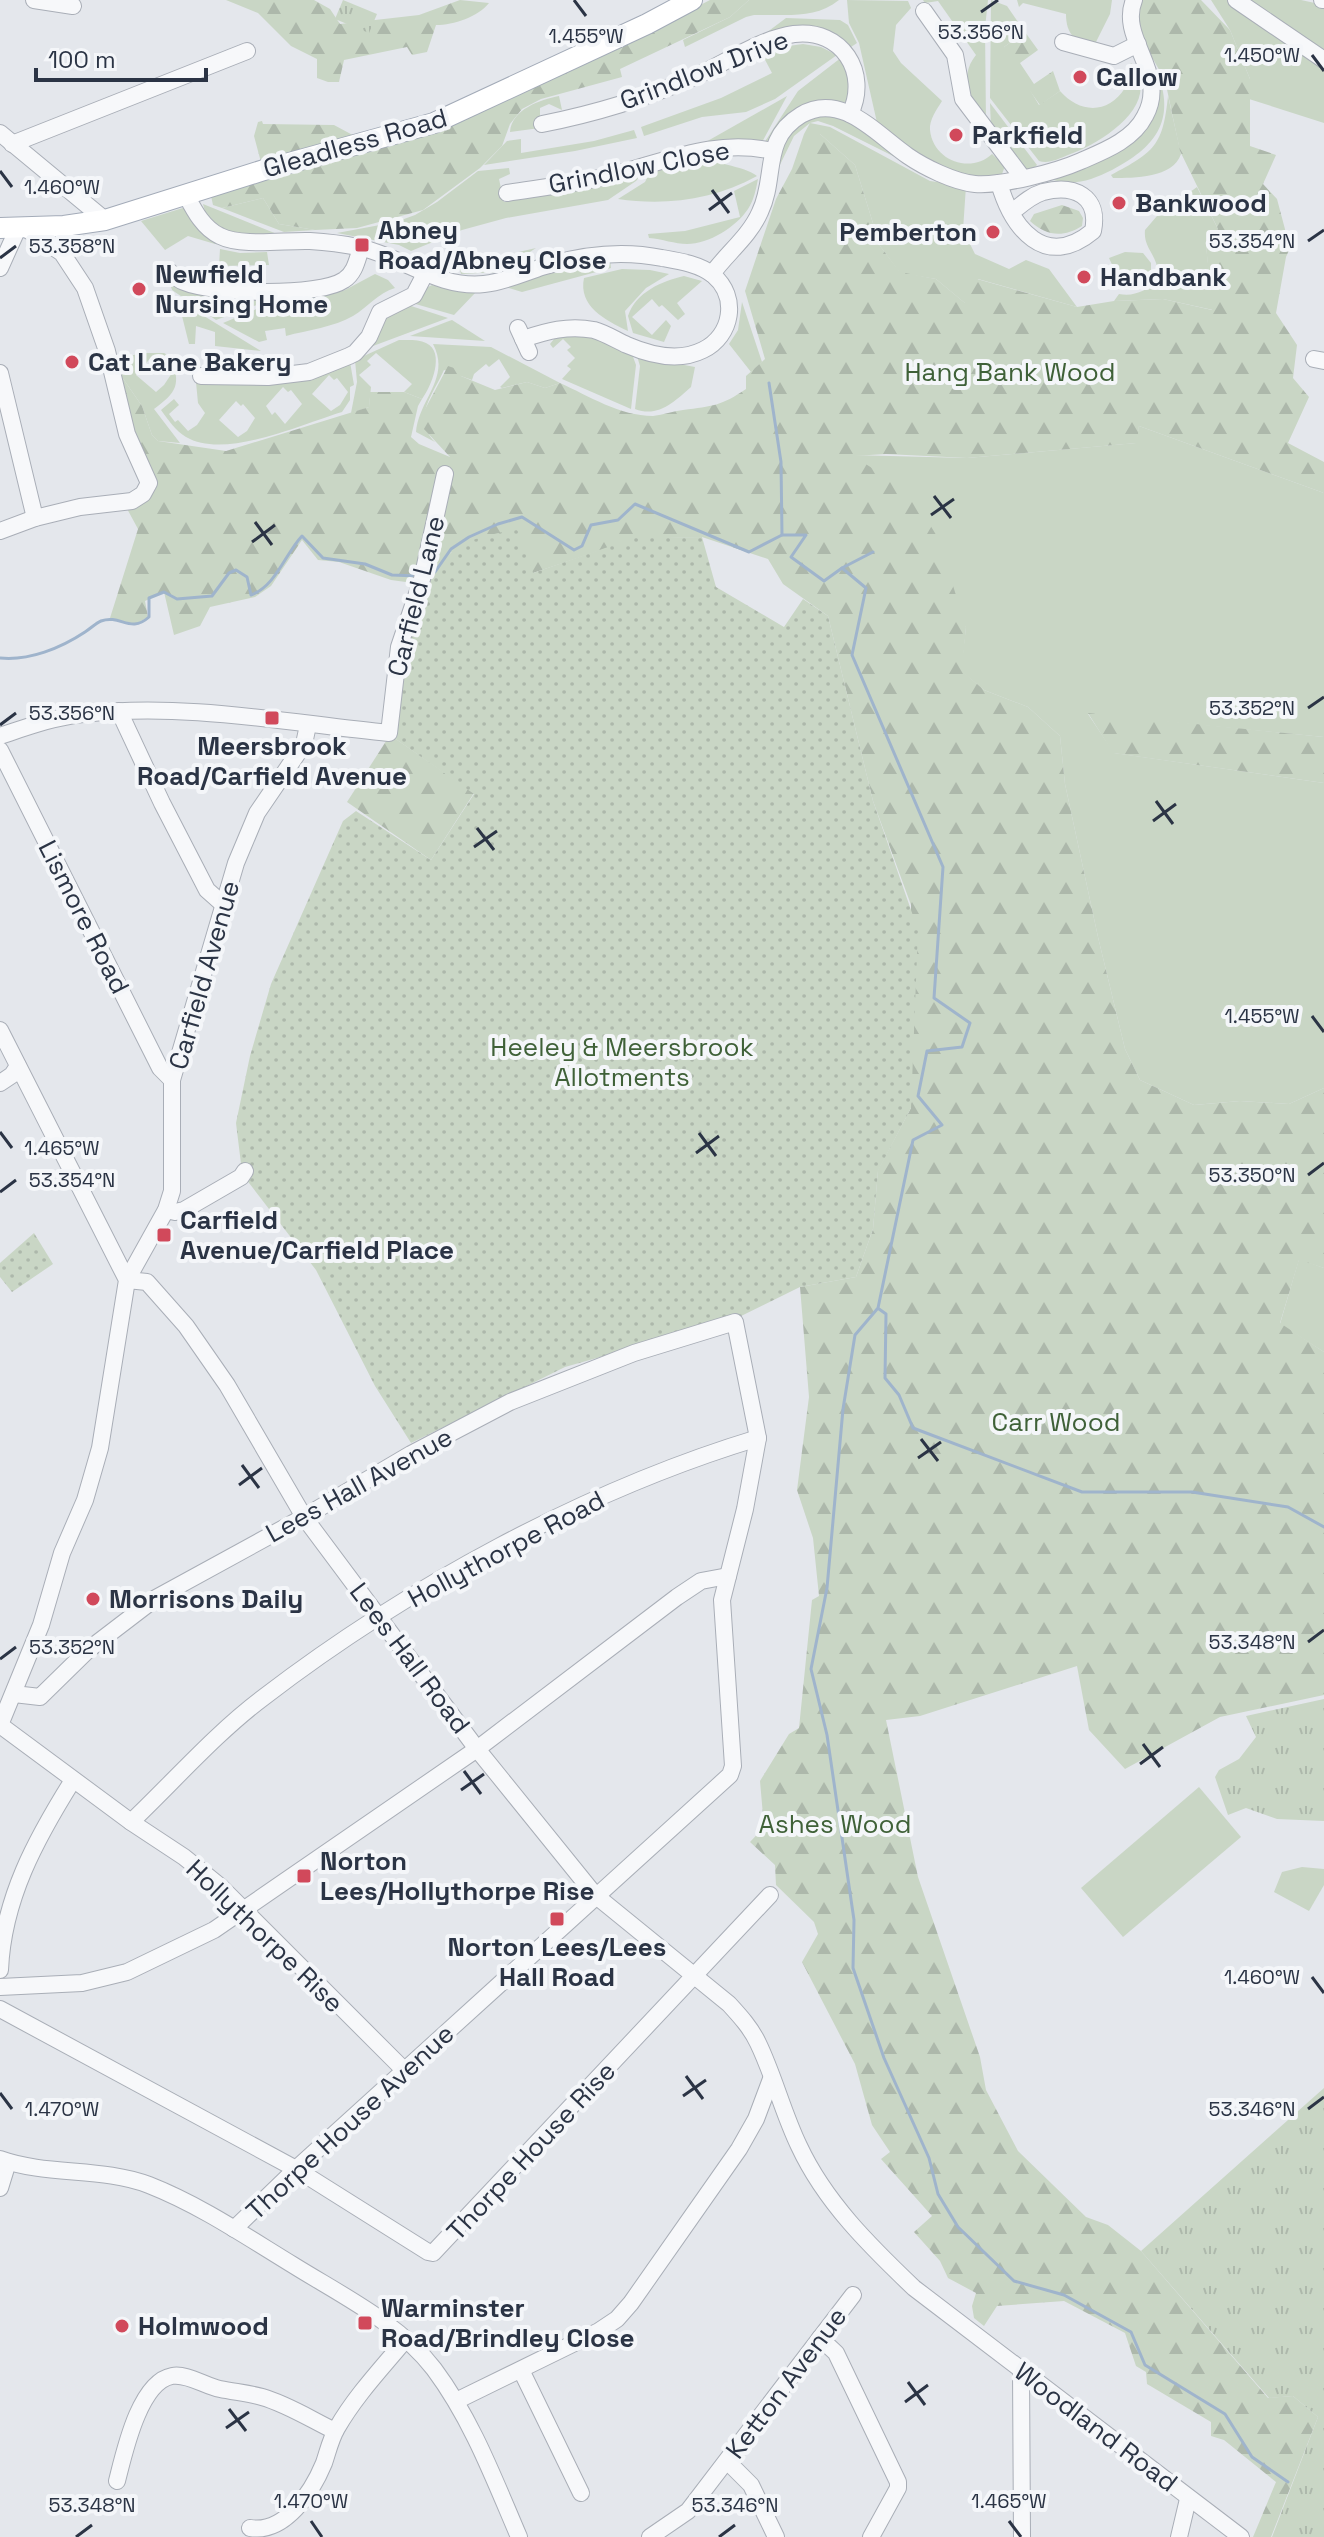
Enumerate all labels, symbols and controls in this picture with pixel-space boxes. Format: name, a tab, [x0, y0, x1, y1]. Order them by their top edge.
text: 53.356°N	[938, 19, 1024, 45]
street label: Grindlow Drive	[615, 22, 793, 118]
text: 1.455°W	[549, 23, 624, 49]
scale bar	[36, 32, 206, 82]
text: 1.450°W	[1224, 42, 1300, 68]
text: 100 m	[48, 44, 116, 75]
place label: Callow	[1096, 60, 1178, 94]
marker: Callow	[1071, 68, 1089, 86]
street label: Gleadless Road	[259, 100, 451, 186]
place label: Parkfield	[972, 118, 1083, 152]
marker: Parkfield	[947, 126, 965, 144]
street label: Grindlow Close	[545, 133, 733, 201]
text: 1.460°W	[24, 174, 100, 200]
place label: Bankwood	[1135, 186, 1267, 220]
marker: Bankwood	[1110, 194, 1128, 212]
place label: Abney Road/Abney Close	[378, 213, 607, 277]
place label: Pemberton	[839, 215, 977, 249]
marker: Pemberton	[984, 223, 1002, 241]
text: 53.354°N	[1209, 228, 1295, 254]
text: 53.358°N	[29, 233, 115, 259]
marker: Abney Road/Abney Close	[353, 236, 371, 254]
place label: Newfield Nursing Home	[155, 257, 328, 321]
place label: Handbank	[1100, 260, 1227, 294]
marker: Handbank	[1075, 268, 1093, 286]
marker: Newfield Nursing Home	[130, 280, 148, 298]
place label: Cat Lane Bakery	[88, 345, 292, 379]
marker: Cat Lane Bakery	[63, 353, 81, 371]
park label: Hang Bank Wood	[904, 355, 1116, 389]
street label: Carfield Lane	[380, 512, 452, 680]
text: 53.352°N	[1209, 695, 1295, 721]
text: 53.356°N	[29, 700, 115, 726]
marker: Meersbrook Road/Carfield Avenue	[263, 709, 281, 727]
place label: Meersbrook Road/Carfield Avenue	[137, 729, 407, 793]
street label: Lismore Road	[31, 834, 137, 1000]
street label: Carfield Avenue	[161, 876, 247, 1074]
text: 1.455°W	[1225, 1003, 1300, 1029]
park label: Heeley & Meersbrook Allotments	[490, 1030, 754, 1094]
text: 1.465°W	[24, 1135, 100, 1161]
text: 53.350°N	[1209, 1162, 1295, 1188]
text: 53.354°N	[29, 1167, 115, 1193]
place label: Carfield Avenue/Carfield Place	[180, 1203, 454, 1267]
marker: Carfield Avenue/Carfield Place	[155, 1226, 173, 1244]
park label: Carr Wood	[991, 1405, 1121, 1439]
street label: Lees Hall Avenue	[260, 1420, 458, 1550]
street label: Hollythorpe Road	[402, 1483, 610, 1615]
street label: Lees Hall Road	[342, 1576, 478, 1740]
place label: Morrisons Daily	[109, 1582, 303, 1616]
marker: Morrisons Daily	[84, 1590, 102, 1608]
text: 53.348°N	[1208, 1629, 1296, 1655]
text: 53.352°N	[29, 1634, 115, 1660]
park label: Ashes Wood	[759, 1807, 911, 1841]
place label: Norton Lees/Hollythorpe Rise	[320, 1844, 595, 1908]
street label: Hollythorpe Rise	[179, 1852, 351, 2020]
marker: Norton Lees/Hollythorpe Rise	[295, 1867, 313, 1885]
marker: Norton Lees/Lees Hall Road	[548, 1910, 566, 1928]
place label: Norton Lees/Lees Hall Road	[448, 1930, 666, 1994]
text: 1.460°W	[1224, 1964, 1300, 1990]
street label: Thorpe House Avenue	[239, 2017, 461, 2227]
street label: Thorpe House Rise	[439, 2054, 623, 2248]
text: 1.470°W	[25, 2096, 99, 2122]
text: 53.346°N	[1209, 2096, 1295, 2122]
place label: Warminster Road/Brindley Close	[381, 2291, 635, 2355]
street label: Ketton Avenue	[718, 2300, 854, 2466]
place label: Holmwood	[138, 2309, 269, 2343]
marker: Warminster Road/Brindley Close	[356, 2314, 374, 2332]
marker: Holmwood	[113, 2317, 131, 2335]
street label: Woodland Road	[1008, 2355, 1184, 2499]
text: 1.470°W	[274, 2488, 348, 2514]
text: 1.465°W	[971, 2488, 1047, 2514]
text: 53.348°N	[48, 2492, 136, 2518]
text: 53.346°N	[692, 2492, 778, 2518]

